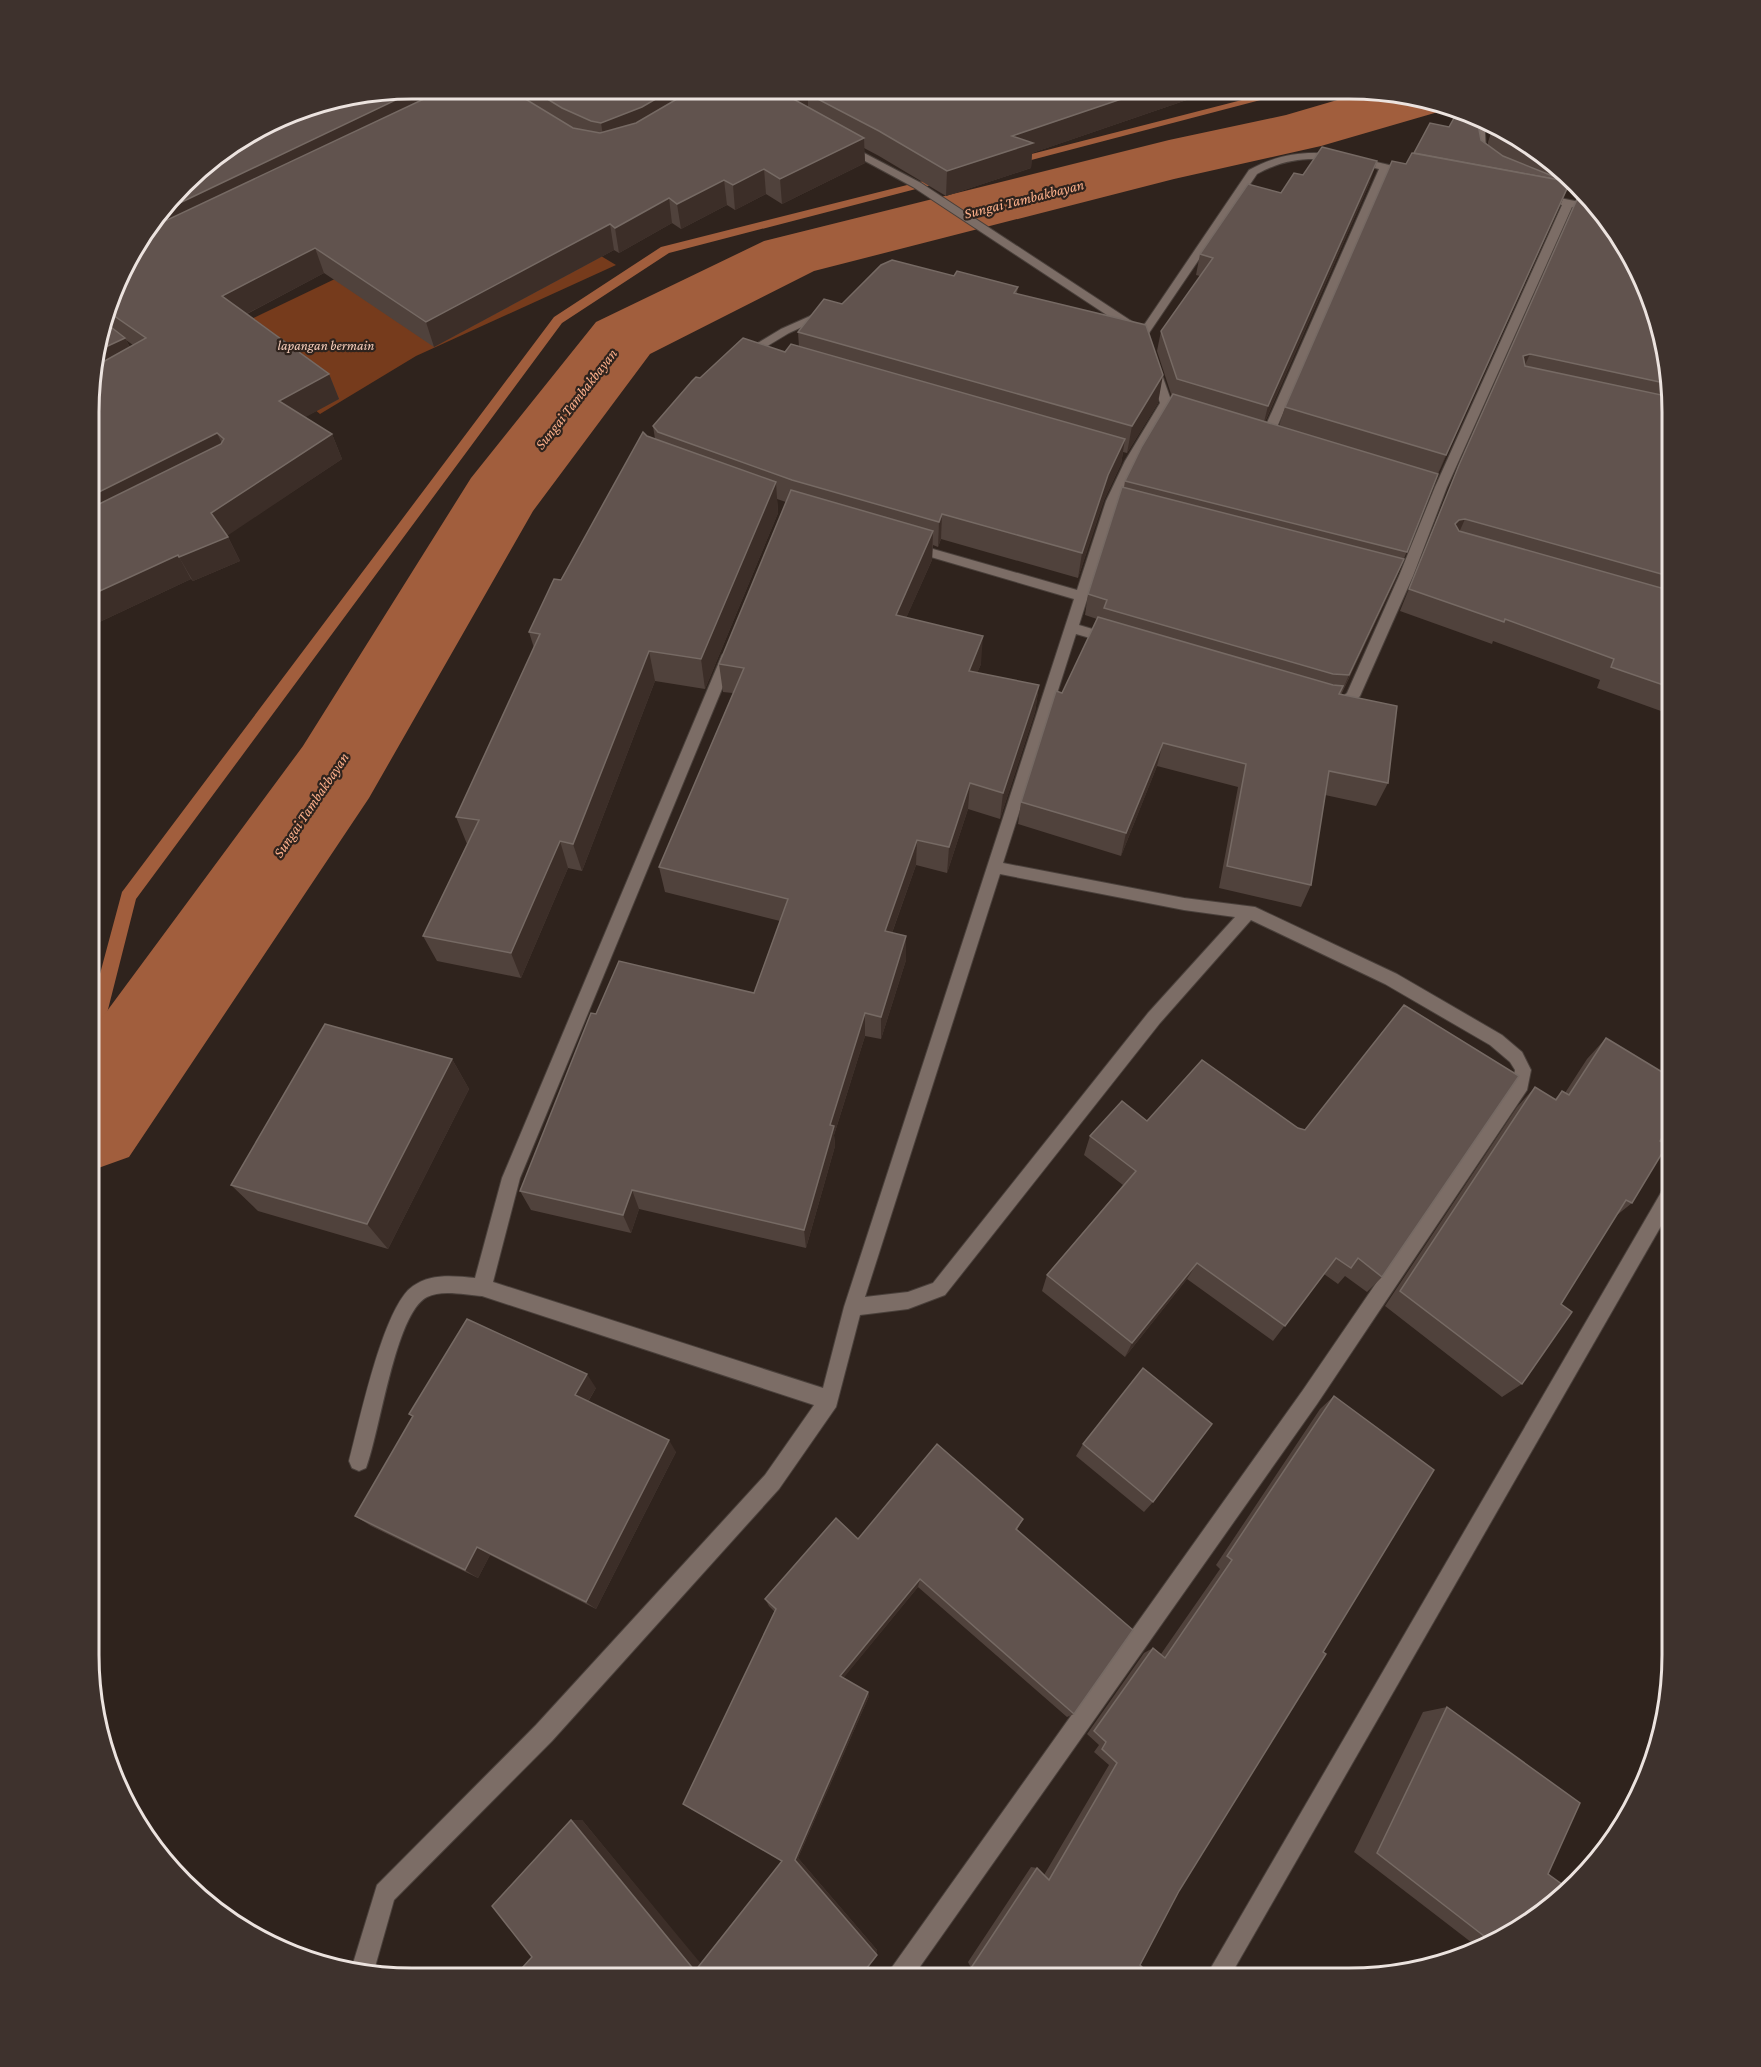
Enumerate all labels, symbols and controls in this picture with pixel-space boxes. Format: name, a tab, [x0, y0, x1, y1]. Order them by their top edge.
water label: Sungai Tambakbayan	[962, 176, 1086, 223]
park label: lapangan bermain	[278, 337, 374, 353]
water label: Sungai Tambakbayan	[532, 345, 621, 453]
water label: Sungai Tambakbayan	[270, 749, 353, 861]

